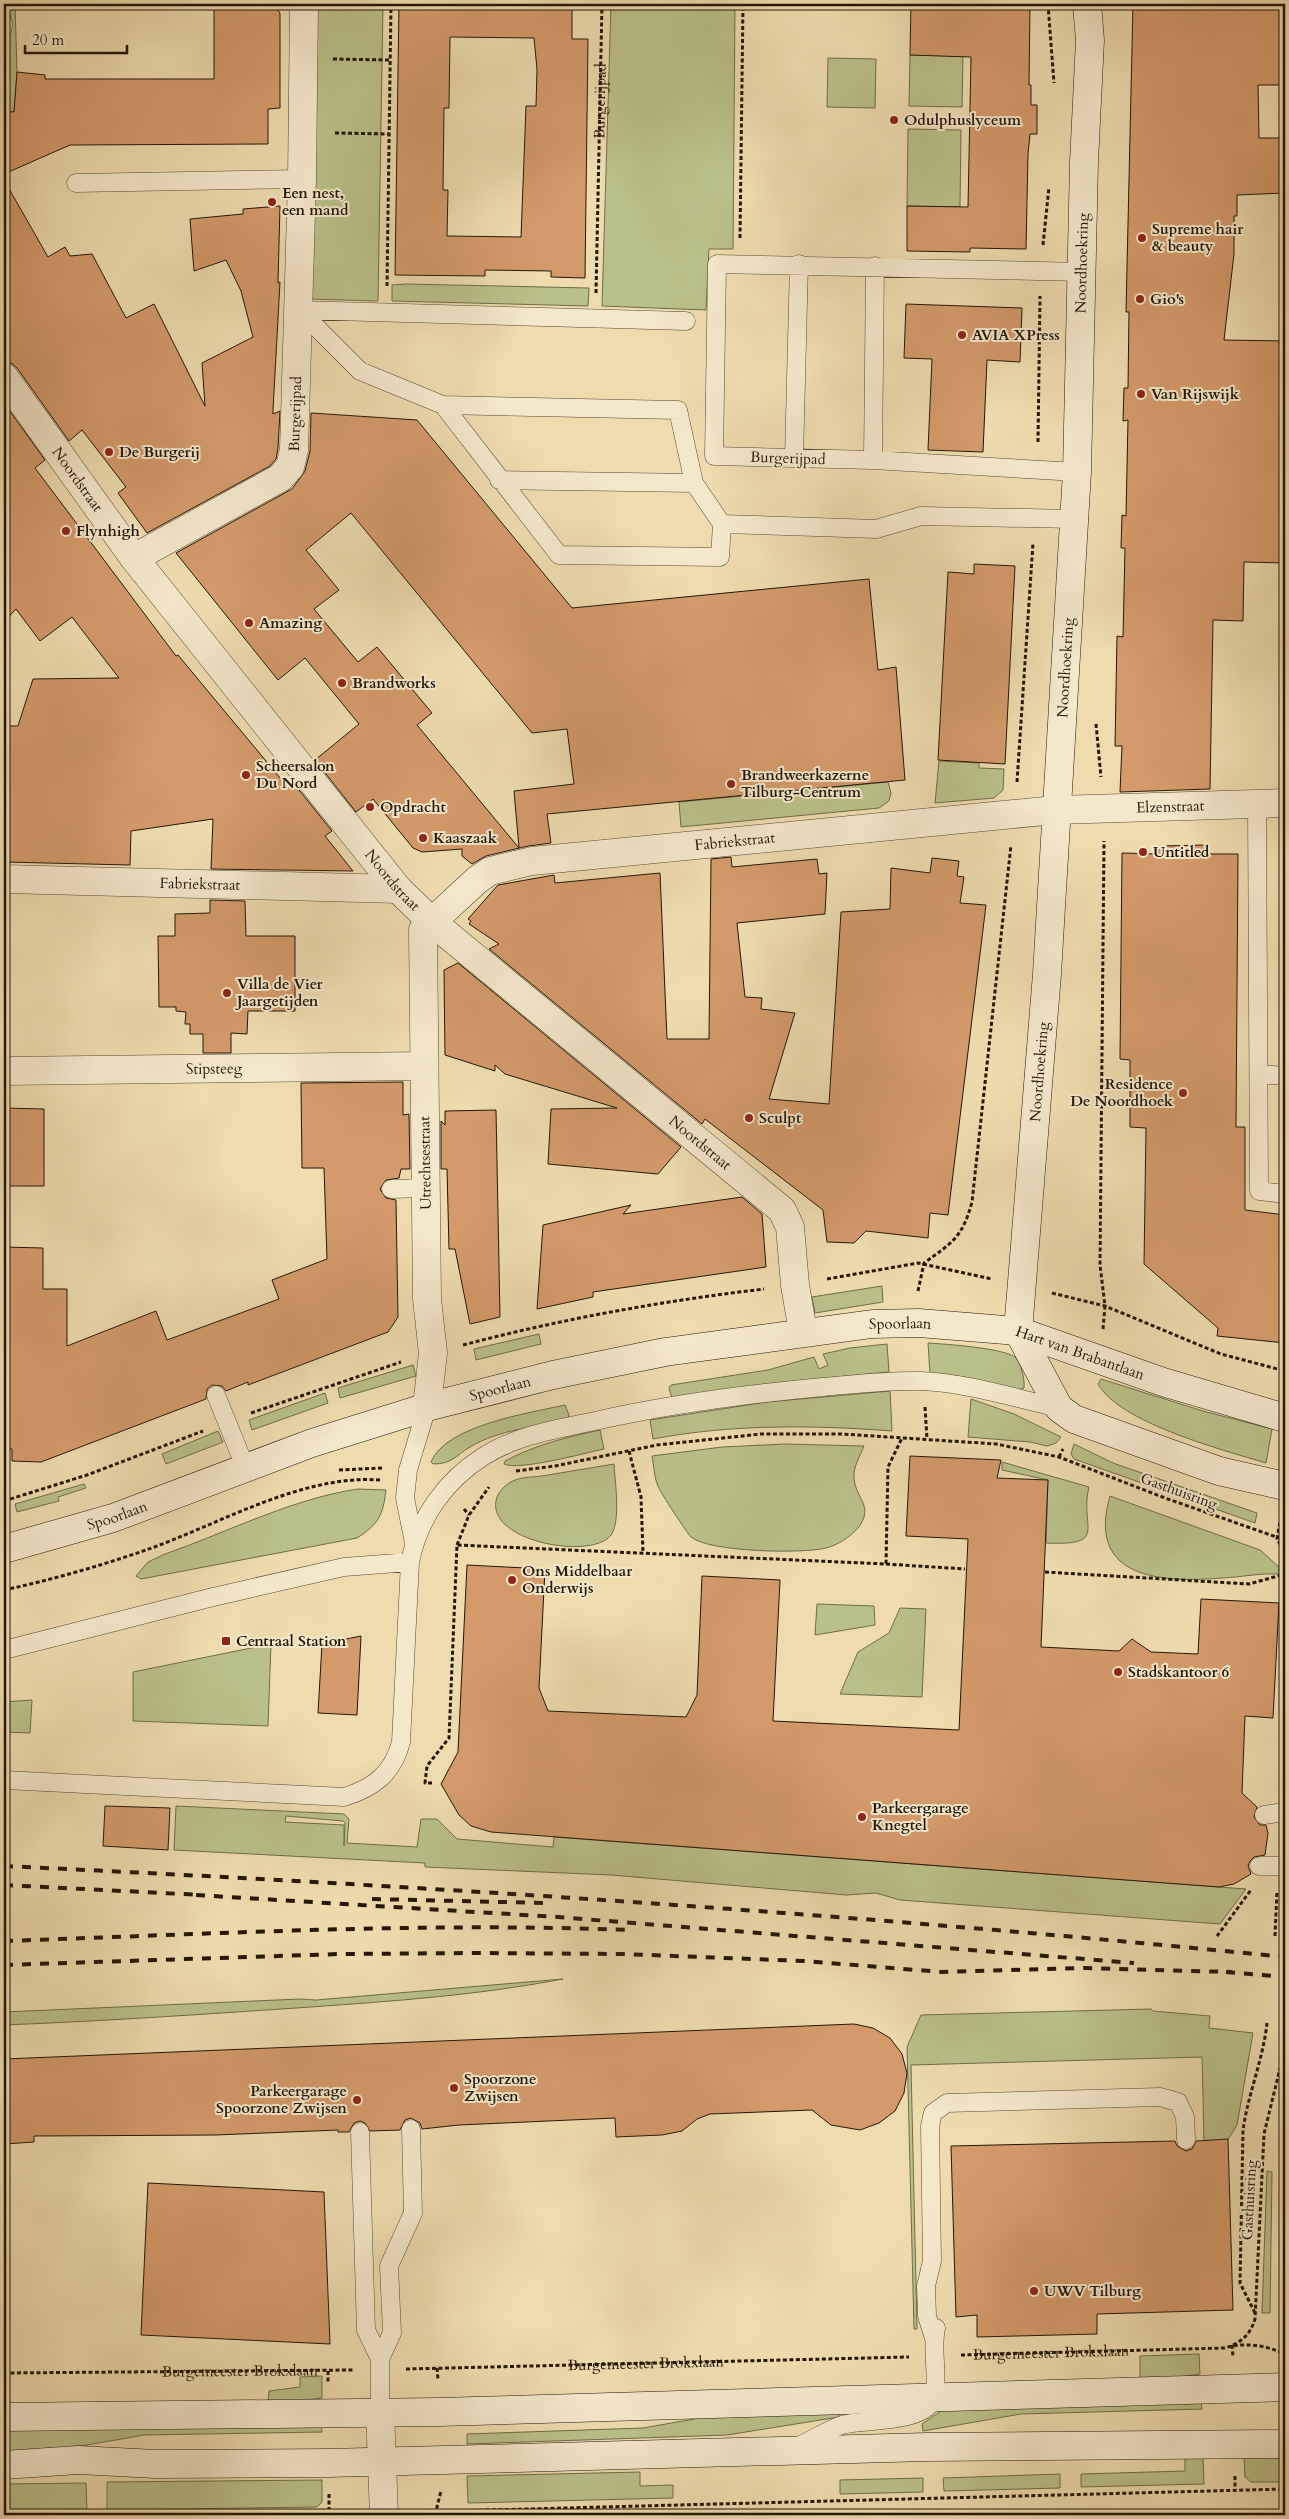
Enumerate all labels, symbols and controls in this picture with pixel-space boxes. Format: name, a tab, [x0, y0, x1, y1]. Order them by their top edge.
scale bar	[25, 22, 128, 54]
text: 20 m	[32, 30, 64, 50]
street label: Burgerijpad	[589, 63, 611, 139]
place label: Odulphuslyceum	[904, 110, 1021, 130]
marker: Odulphuslyceum	[888, 114, 900, 126]
place label: Een nest, een mand	[282, 183, 349, 220]
marker: Een nest, een mand	[266, 196, 278, 208]
street label: Noordhoekring	[1071, 212, 1093, 314]
place label: Supreme hair & beauty	[1152, 219, 1244, 256]
marker: Supreme hair & beauty	[1136, 232, 1148, 244]
place label: Gio's	[1150, 289, 1184, 309]
marker: Gio's	[1134, 293, 1146, 305]
place label: AVIA XPress	[972, 325, 1060, 345]
marker: AVIA XPress	[956, 329, 968, 341]
street label: Burgerijpad	[284, 376, 306, 452]
place label: Van Rijswijk	[1151, 384, 1240, 404]
marker: Van Rijswijk	[1135, 388, 1147, 400]
place label: De Burgerij	[119, 442, 200, 462]
street label: Noordstraat	[47, 443, 108, 516]
marker: De Burgerij	[103, 446, 115, 458]
street label: Burgerijpad	[750, 447, 826, 469]
place label: Flynhigh	[76, 521, 141, 541]
marker: Flynhigh	[60, 525, 72, 537]
place label: Amazing	[259, 613, 322, 633]
street label: Noordhoekring	[1052, 616, 1078, 718]
marker: Amazing	[243, 617, 255, 629]
place label: Brandworks	[352, 673, 436, 693]
marker: Brandworks	[336, 677, 348, 689]
place label: Scheersalon Du Nord	[256, 756, 335, 793]
place label: Brandweerkazerne Tilburg-Centrum	[741, 765, 869, 802]
marker: Scheersalon Du Nord	[240, 769, 252, 781]
marker: Brandweerkazerne Tilburg-Centrum	[725, 778, 737, 790]
street label: Elzenstraat	[1136, 795, 1205, 818]
place label: Opdracht	[380, 797, 447, 817]
marker: Opdracht	[364, 801, 376, 813]
street label: Fabriekstraat	[694, 827, 776, 855]
place label: Kaaszaak	[433, 828, 498, 848]
marker: Kaaszaak	[417, 832, 429, 844]
place label: Untitled	[1153, 842, 1210, 862]
street label: Noordstraat	[360, 845, 425, 916]
marker: Untitled	[1137, 846, 1149, 858]
street label: Fabriekstraat	[159, 873, 241, 895]
place label: Villa de Vier Jaargetijden	[235, 974, 324, 1011]
marker: Villa de Vier Jaargetijden	[221, 987, 233, 999]
street label: Noordhoekring	[1025, 1020, 1053, 1123]
street label: Stipsteeg	[186, 1058, 243, 1079]
place label: Residence De Noordhoek	[1070, 1074, 1174, 1111]
marker: Residence De Noordhoek	[1177, 1087, 1189, 1099]
place label: Sculpt	[759, 1108, 802, 1128]
street label: Noordstraat	[665, 1111, 736, 1175]
marker: Sculpt	[743, 1112, 755, 1124]
street label: Utrechtsestraat	[414, 1116, 436, 1210]
street label: Spoorlaan	[869, 1313, 933, 1334]
street label: Hart van Brabantlaan	[1013, 1321, 1148, 1385]
street label: Spoorlaan	[467, 1371, 533, 1406]
street label: Gasthuisring	[1138, 1468, 1221, 1514]
street label: Spoorlaan	[85, 1496, 151, 1535]
place label: Ons Middelbaar Onderwijs	[522, 1561, 633, 1598]
marker: Ons Middelbaar Onderwijs	[506, 1574, 518, 1586]
place label: Centraal Station	[236, 1631, 347, 1651]
marker: Centraal Station	[220, 1635, 232, 1647]
place label: Stadskantoor 6	[1128, 1662, 1229, 1682]
marker: Stadskantoor 6	[1112, 1666, 1124, 1678]
place label: Parkeergarage Knegtel	[872, 1798, 969, 1835]
marker: Parkeergarage Knegtel	[856, 1811, 868, 1823]
place label: Spoorzone Zwijsen	[464, 2069, 536, 2106]
place label: Parkeergarage Spoorzone Zwijsen	[216, 2081, 347, 2118]
marker: Spoorzone Zwijsen	[448, 2082, 460, 2094]
marker: Parkeergarage Spoorzone Zwijsen	[351, 2094, 363, 2106]
street label: Gasthuisring	[1237, 2159, 1261, 2241]
place label: UWV Tilburg	[1044, 2281, 1141, 2301]
marker: UWV Tilburg	[1028, 2285, 1040, 2297]
street label: Burgemeester Brokxlaan	[973, 2341, 1130, 2365]
street label: Burgemeester Brokxlaan	[568, 2351, 725, 2375]
street label: Burgemeester Brokxlaan	[162, 2360, 319, 2382]

